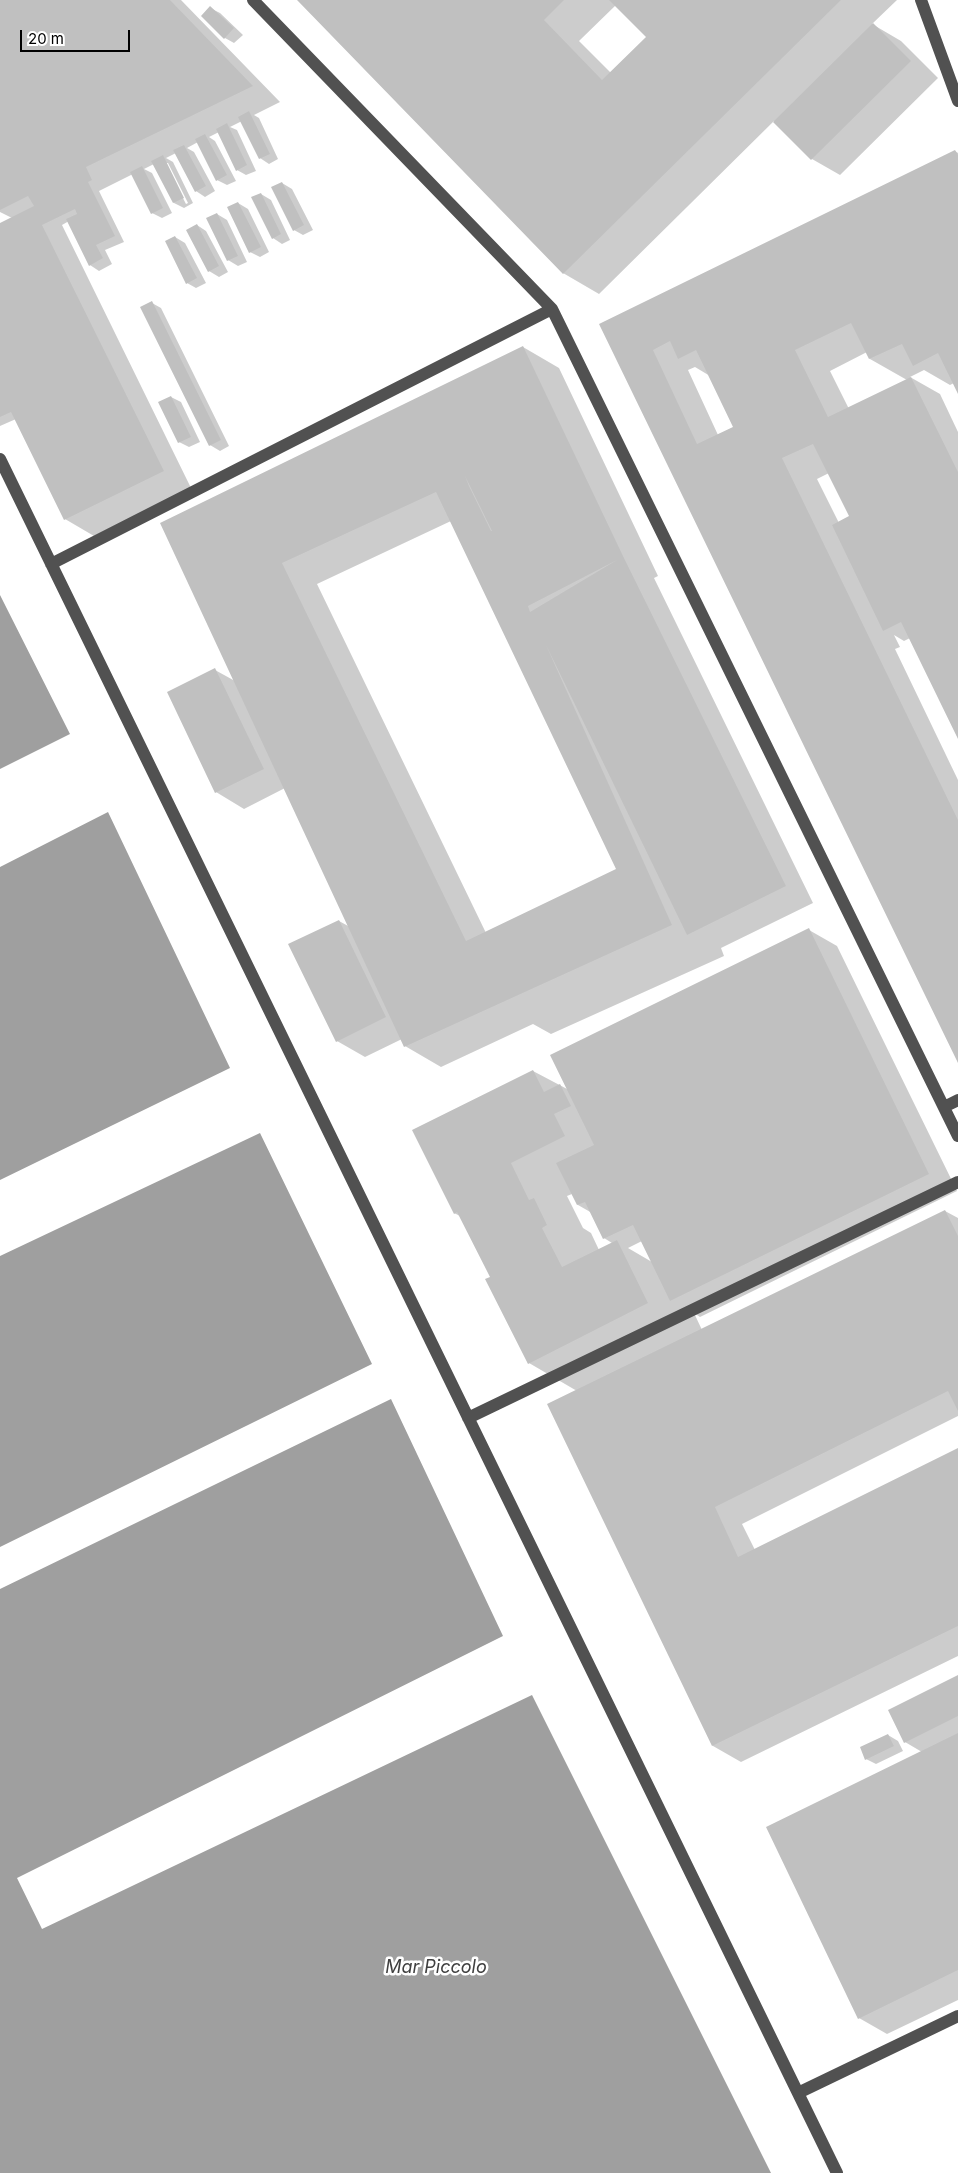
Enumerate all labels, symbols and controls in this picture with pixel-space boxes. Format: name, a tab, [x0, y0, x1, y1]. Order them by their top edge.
scale bar	[22, 20, 132, 52]
text: 20 m	[28, 29, 64, 48]
water label: Mar Piccolo	[385, 1957, 487, 1979]

